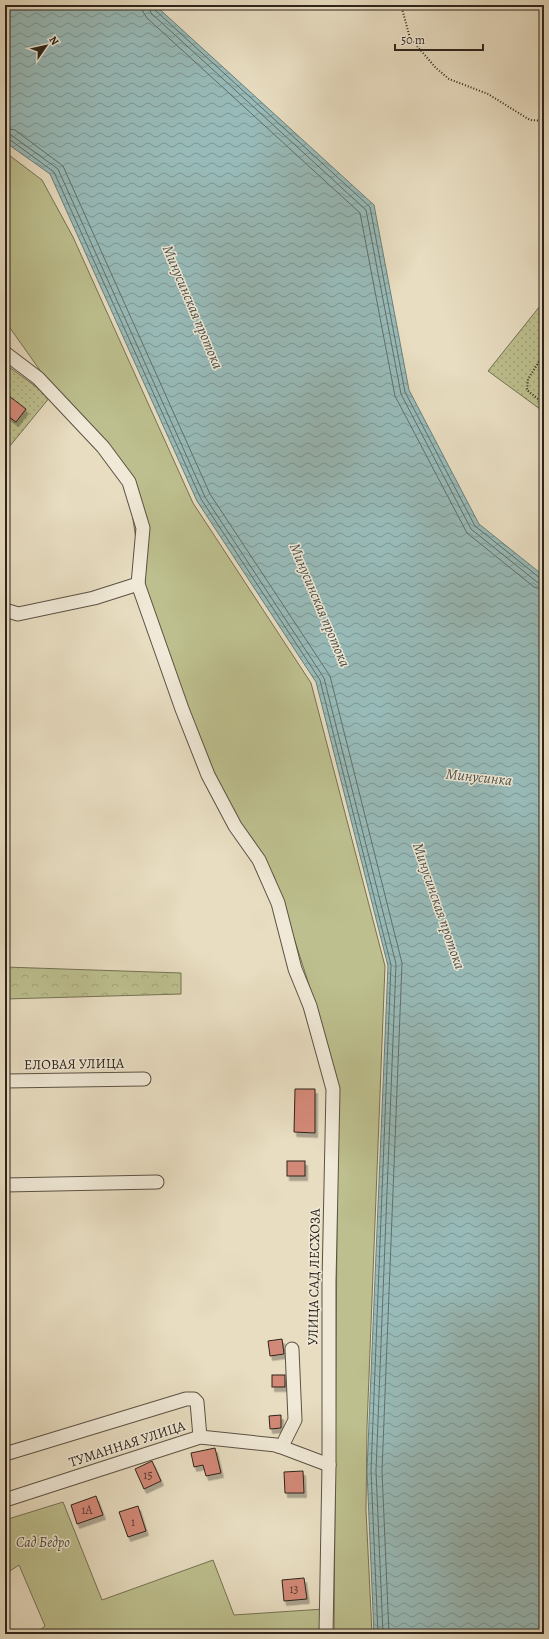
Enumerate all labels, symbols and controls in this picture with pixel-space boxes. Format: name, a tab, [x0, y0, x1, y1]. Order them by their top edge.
north arrow	[26, 26, 66, 66]
scale bar	[395, 26, 483, 52]
text: 50 m	[401, 32, 425, 48]
text: N	[45, 33, 62, 48]
water label: Минусинская протока	[158, 242, 228, 372]
water label: Минусинская протока	[285, 540, 355, 670]
water label: Минусинка	[445, 764, 513, 790]
water label: Минусинская протока	[408, 840, 470, 972]
street label: ЕЛОВАЯ УЛИЦА	[24, 1054, 125, 1074]
street label: УЛИЦА САД ЛЕСХОЗА	[303, 1208, 325, 1346]
street label: ТУМАННАЯ УЛИЦА	[66, 1416, 188, 1472]
house number: 15	[143, 1467, 153, 1483]
house number: 1А	[81, 1502, 94, 1518]
house number: 1	[131, 1514, 135, 1530]
park label: Сад Бедро	[16, 1533, 70, 1552]
house number: 13	[289, 1581, 299, 1597]

